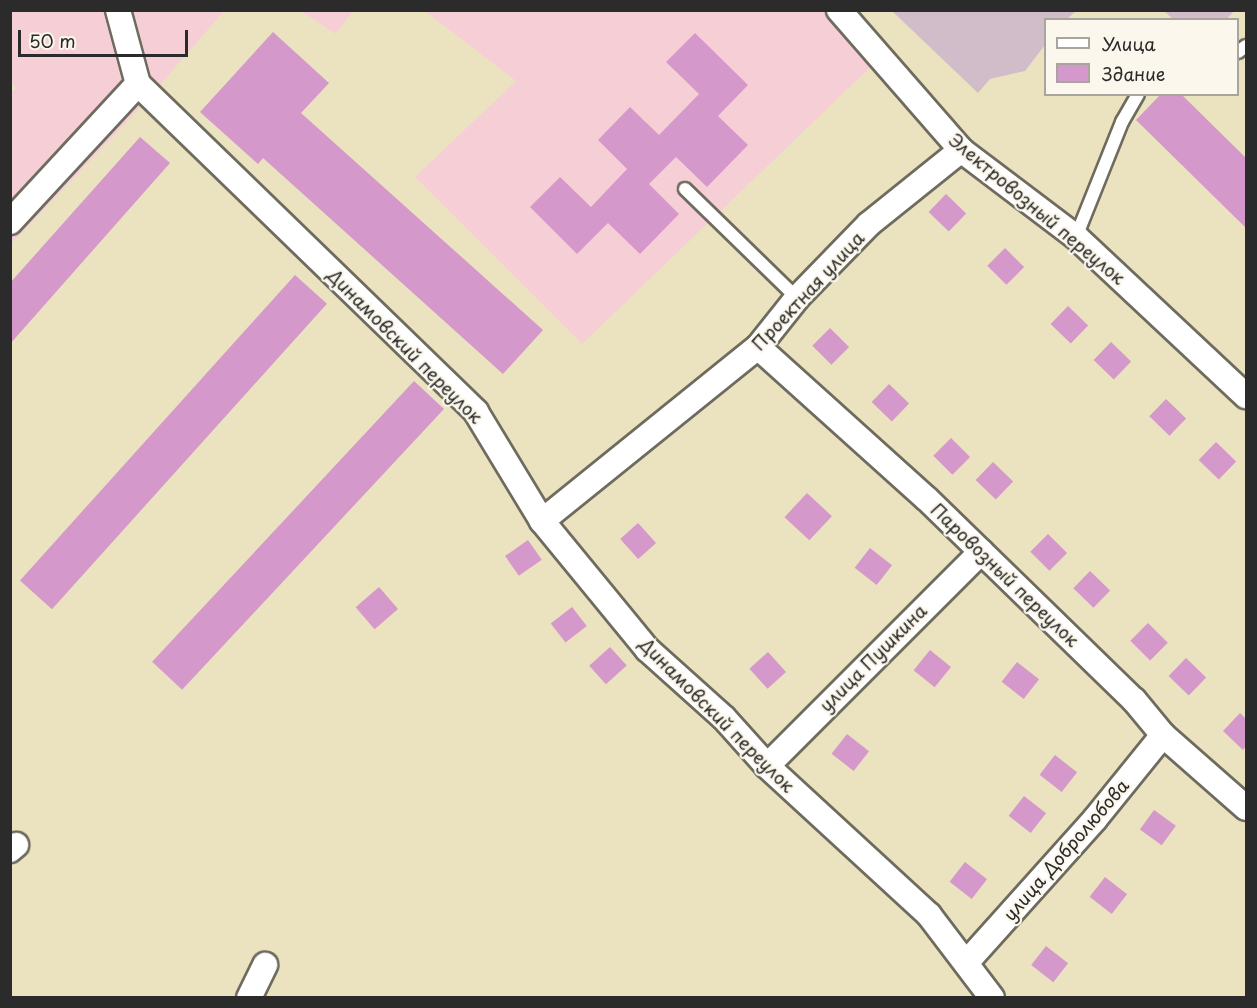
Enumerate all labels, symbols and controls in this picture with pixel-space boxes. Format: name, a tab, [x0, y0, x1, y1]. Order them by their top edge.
scale bar	[21, 18, 190, 56]
legend	[1044, 18, 1239, 96]
text: 50 m	[29, 27, 76, 54]
text: Улица	[1102, 30, 1156, 57]
text: Здание	[1102, 60, 1165, 87]
street label: Электровозный переулок	[945, 129, 1129, 289]
street label: Проектная улица	[747, 227, 869, 355]
street label: Динамовский переулок	[323, 264, 487, 428]
street label: Паровозный переулок	[927, 499, 1083, 651]
street label: улица Пушкина	[814, 599, 932, 717]
street label: Динамовский переулок	[635, 633, 799, 797]
street label: улица Добролюбова	[999, 775, 1133, 925]

